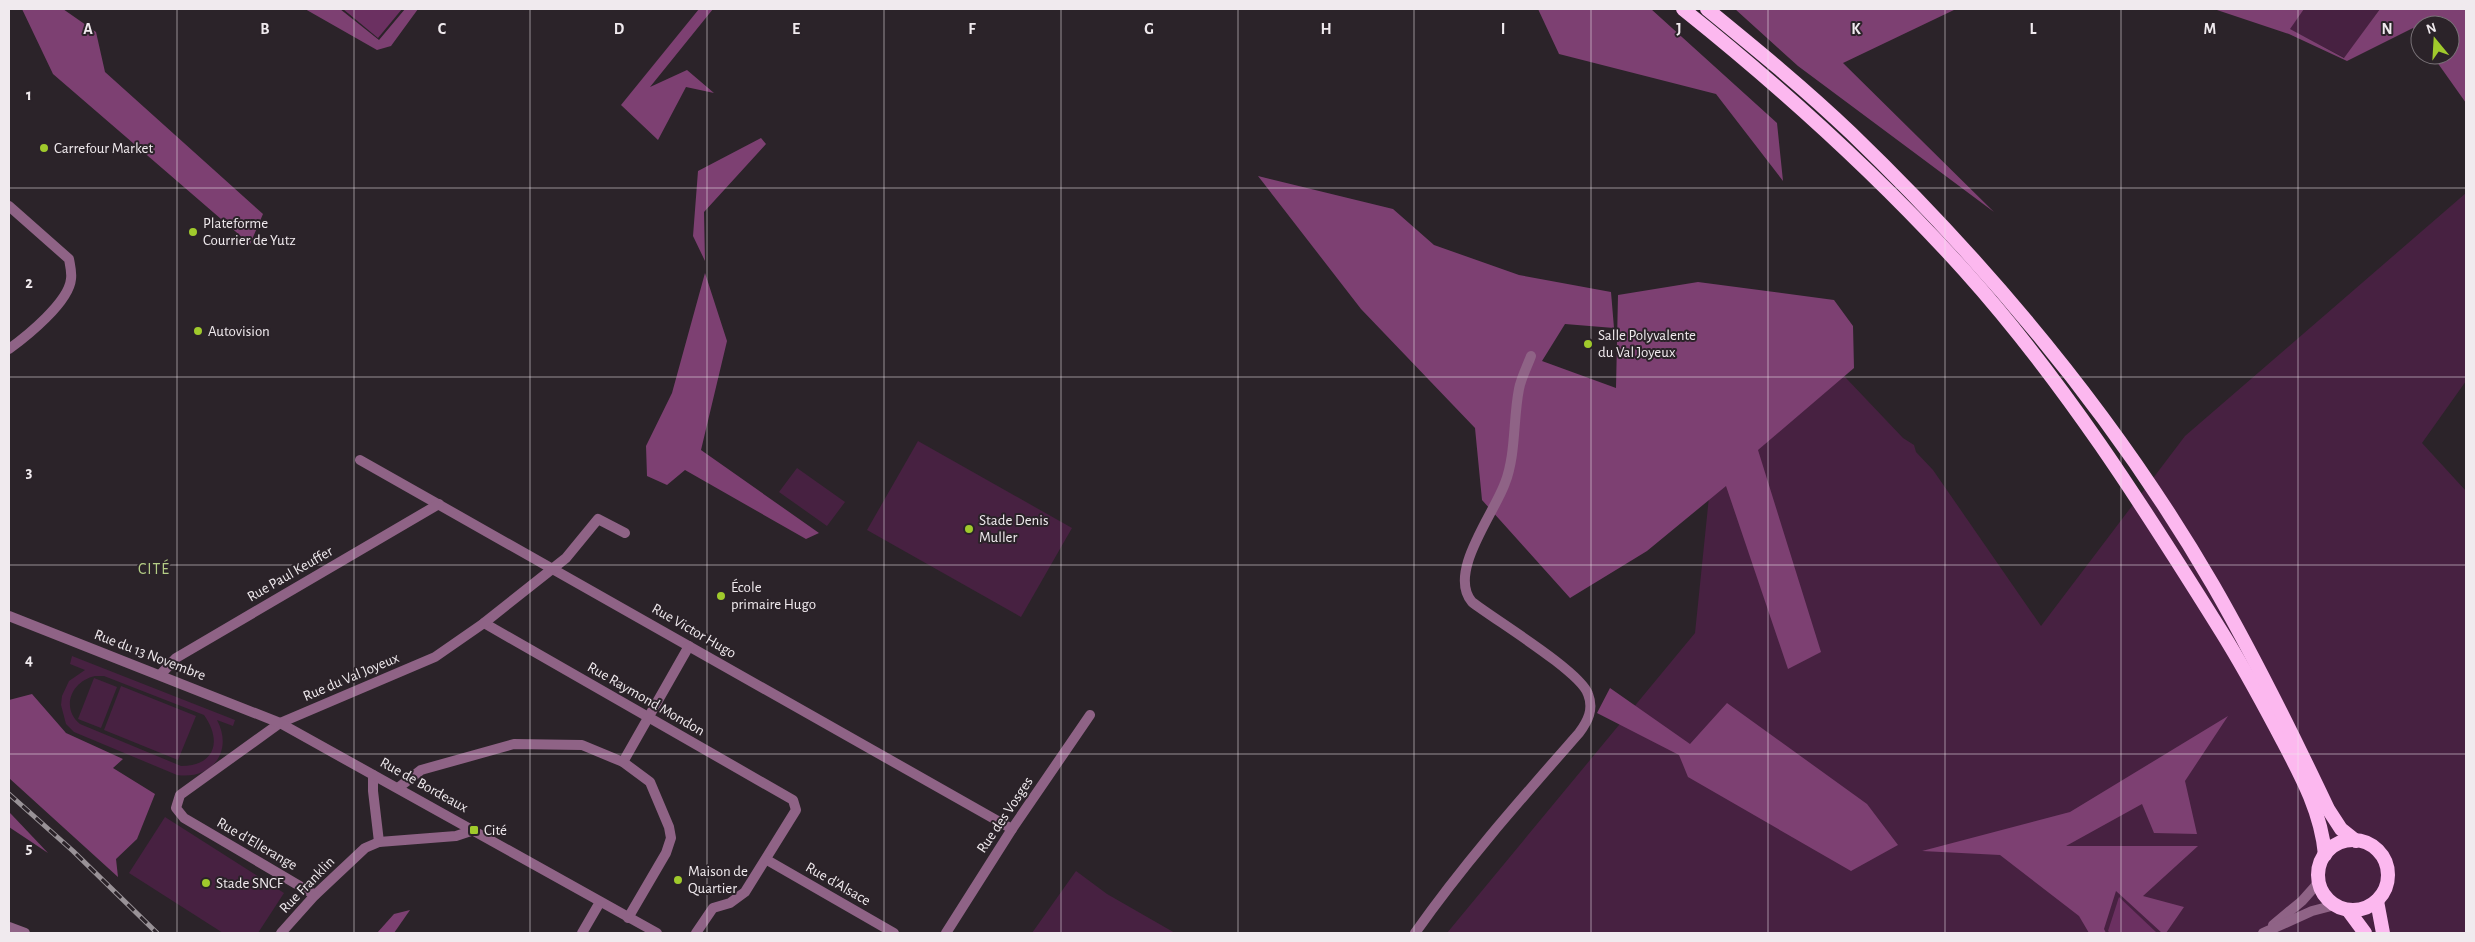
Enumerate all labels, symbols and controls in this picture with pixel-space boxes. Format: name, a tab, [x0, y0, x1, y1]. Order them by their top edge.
north arrow	[2410, 15, 2460, 65]
text: N	[2424, 20, 2438, 37]
text: A	[83, 21, 93, 37]
text: B	[260, 21, 270, 37]
text: C	[438, 21, 447, 37]
text: D	[614, 21, 625, 37]
text: E	[792, 21, 800, 37]
text: F	[968, 21, 976, 37]
text: G	[1144, 21, 1154, 37]
text: H	[1320, 21, 1332, 37]
text: I	[1501, 21, 1505, 37]
text: J	[1676, 21, 1682, 37]
text: K	[1851, 21, 1861, 37]
text: L	[2030, 21, 2037, 37]
text: M	[2204, 21, 2216, 37]
text: N	[2381, 21, 2393, 37]
text: 1	[26, 87, 32, 103]
place label: Carrefour Market	[54, 141, 153, 156]
marker: Carrefour Market	[38, 142, 50, 154]
place label: Plateforme Courrier de Yutz	[203, 216, 296, 248]
marker: Plateforme Courrier de Yutz	[187, 226, 199, 238]
text: 2	[25, 275, 33, 291]
place label: Autovision	[208, 324, 270, 339]
marker: Autovision	[192, 325, 204, 337]
place label: Salle Polyvalente du Val Joyeux	[1598, 328, 1696, 360]
marker: Salle Polyvalente du Val Joyeux	[1582, 338, 1594, 350]
text: 3	[26, 464, 33, 480]
place label: Stade Denis Muller	[979, 513, 1048, 545]
marker: Stade Denis Muller	[963, 523, 975, 535]
street label: Rue Paul Keuffer	[245, 543, 335, 605]
district label: CITÉ	[138, 559, 170, 577]
place label: École primaire Hugo	[731, 578, 816, 612]
marker: École primaire Hugo	[715, 590, 727, 602]
street label: Rue Victor Hugo	[649, 601, 739, 661]
street label: Rue du 13 Novembre	[92, 627, 208, 683]
street label: Rue du Val Joyeux	[301, 650, 402, 704]
text: 4	[25, 652, 33, 668]
street label: Rue Raymond Mondon	[585, 659, 707, 739]
street label: Rue de Bordeaux	[378, 755, 471, 816]
street label: Rue des Vosges	[974, 774, 1036, 856]
street label: Rue d'Ellerange	[214, 815, 300, 873]
place label: Cité	[484, 823, 507, 838]
marker: Cité	[468, 824, 480, 836]
text: 5	[26, 840, 33, 856]
street label: Rue Franklin	[277, 854, 337, 916]
street label: Rue d'Alsace	[803, 860, 873, 909]
place label: Maison de Quartier	[688, 864, 748, 896]
marker: Maison de Quartier	[672, 874, 684, 886]
place label: Stade SNCF	[216, 876, 284, 891]
marker: Stade SNCF	[200, 877, 212, 889]

